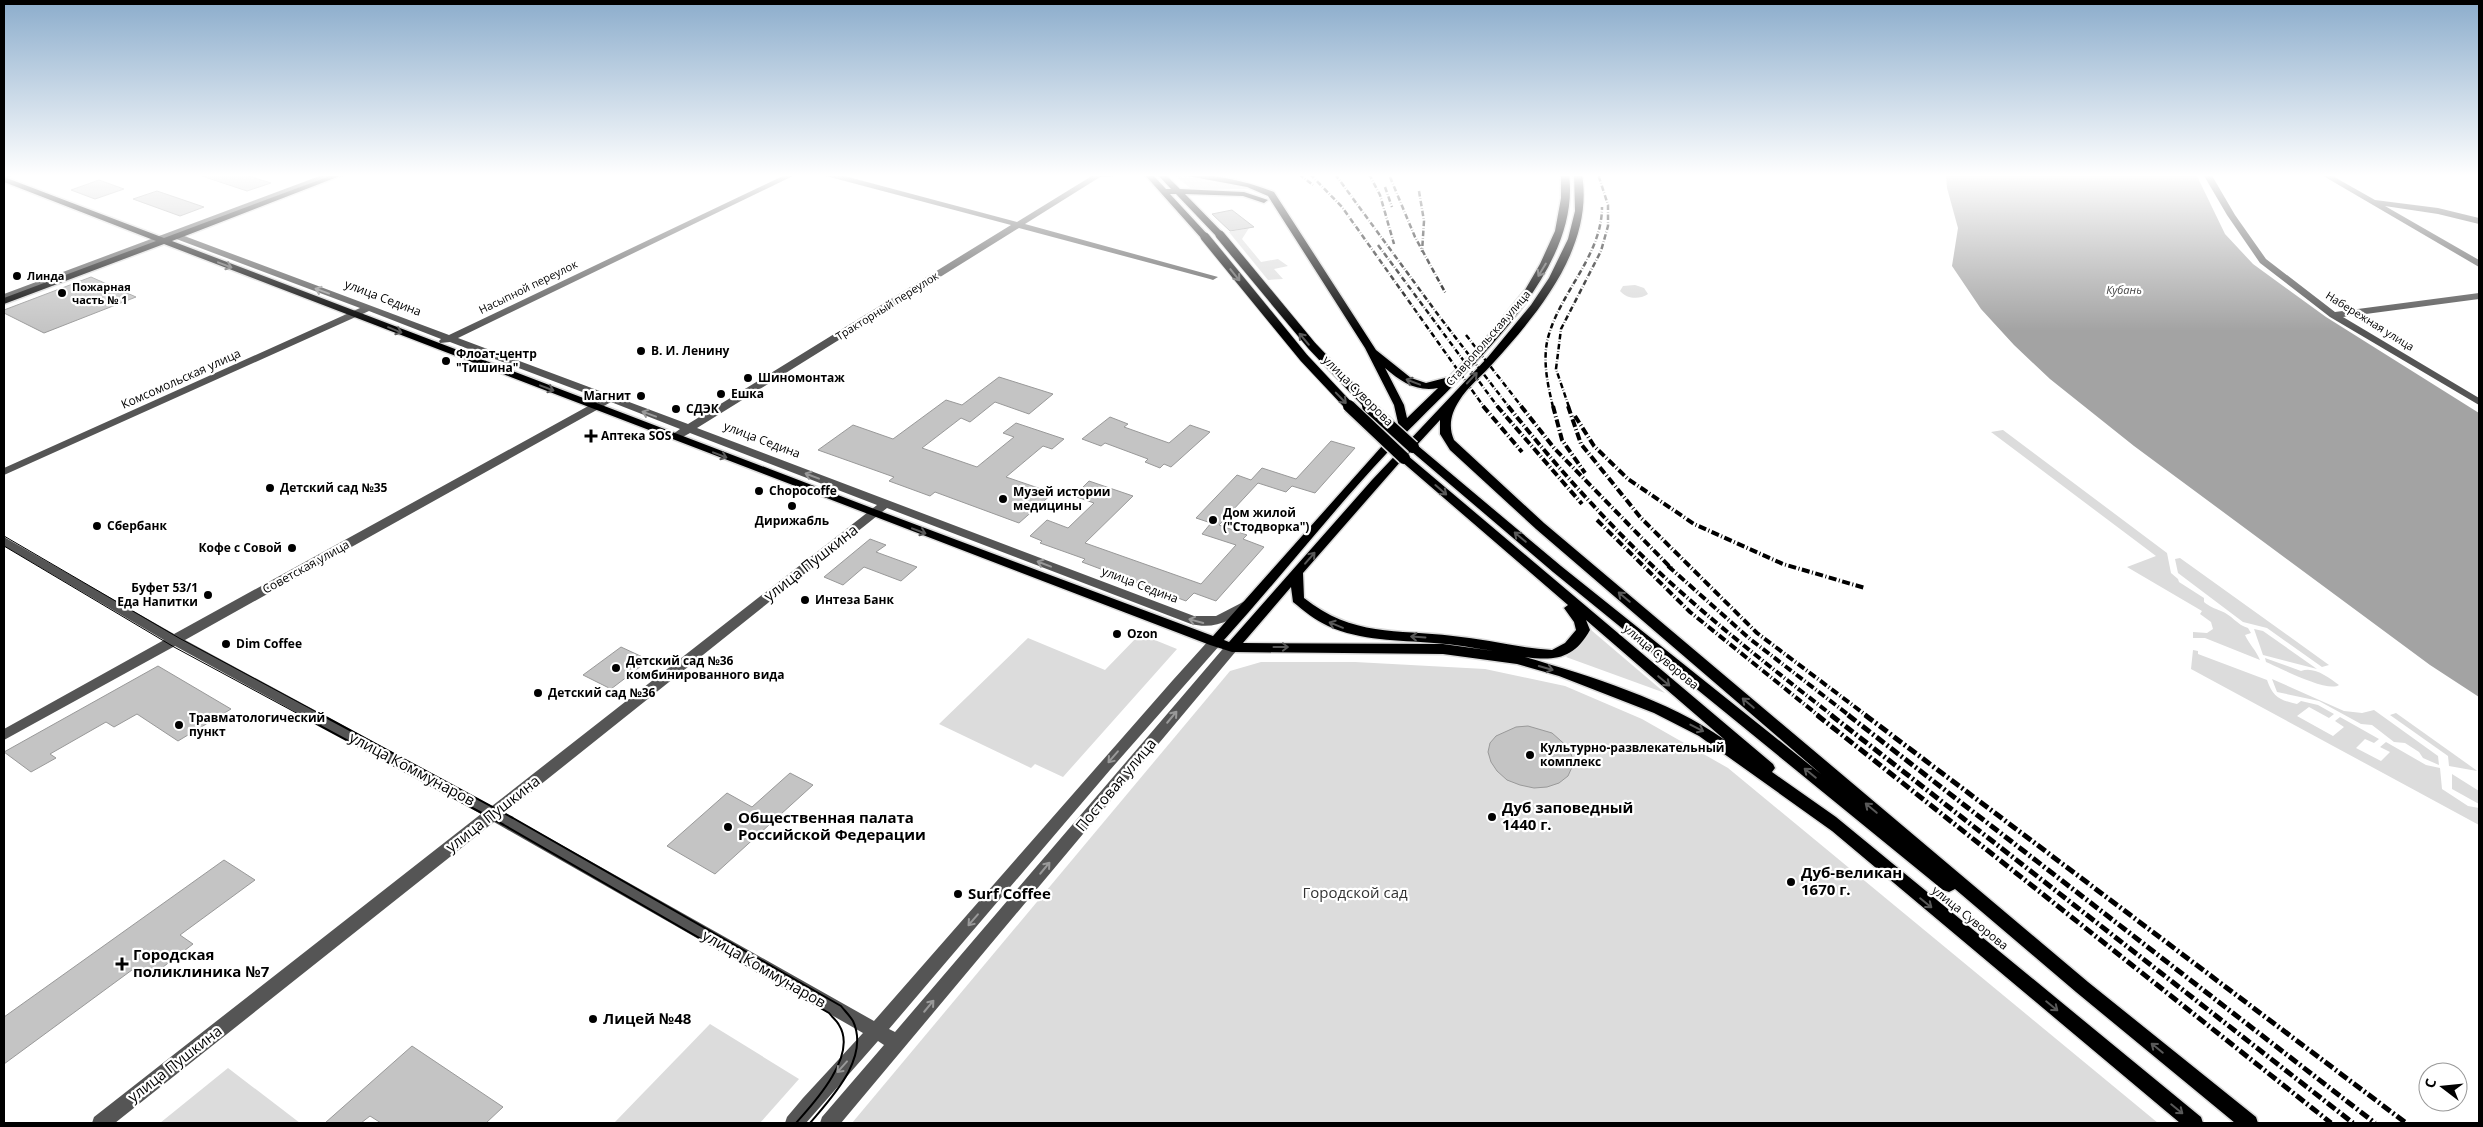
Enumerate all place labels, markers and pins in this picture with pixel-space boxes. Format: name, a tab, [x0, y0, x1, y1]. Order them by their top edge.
place label: Линда	[27, 268, 64, 283]
marker: Линда	[11, 270, 23, 282]
place label: Пожарная часть № 1	[72, 279, 131, 307]
marker: Пожарная часть № 1	[56, 287, 68, 299]
place label: В. И. Ленину	[651, 342, 730, 359]
place label: Флоат-центр "Тишина"	[456, 345, 537, 376]
marker: В. И. Ленину	[635, 345, 647, 357]
marker: Флоат-центр "Тишина"	[440, 355, 452, 367]
place label: Шиномонтаж	[758, 369, 845, 386]
marker: Шиномонтаж	[742, 372, 754, 384]
place label: Ешка	[731, 385, 764, 402]
place label: Магнит	[583, 387, 631, 404]
marker: Ешка	[715, 388, 727, 400]
marker: Магнит	[635, 390, 647, 402]
place label: СДЭК	[686, 400, 720, 417]
marker: СДЭК	[670, 403, 682, 415]
place label: Аптека SOS	[601, 427, 672, 444]
marker: Аптека SOS	[585, 430, 597, 442]
place label: Детский сад №35	[280, 479, 388, 496]
marker: Детский сад №35	[264, 482, 276, 494]
place label: Chopocoffe	[769, 482, 837, 499]
place label: Музей истории медицины	[1013, 483, 1110, 514]
marker: Chopocoffe	[753, 485, 765, 497]
marker: Музей истории медицины	[997, 493, 1009, 505]
marker: Дирижабль	[786, 500, 798, 512]
place label: Дом жилой ("Стодворка")	[1223, 504, 1309, 535]
place label: Дирижабль	[755, 512, 829, 529]
marker: Дом жилой ("Стодворка")	[1207, 514, 1219, 526]
place label: Сбербанк	[107, 517, 167, 534]
marker: Сбербанк	[91, 520, 103, 532]
place label: Кофе с Совой	[199, 539, 282, 556]
marker: Кофе с Совой	[286, 542, 298, 554]
place label: Буфет 53/1 Еда Напитки	[117, 579, 198, 610]
marker: Буфет 53/1 Еда Напитки	[202, 589, 214, 601]
place label: Интеза Банк	[815, 591, 894, 608]
marker: Интеза Банк	[799, 594, 811, 606]
place label: Ozon	[1127, 625, 1158, 642]
marker: Ozon	[1111, 628, 1123, 640]
place label: Dim Coffee	[236, 635, 302, 652]
marker: Dim Coffee	[220, 638, 232, 650]
place label: Детский сад №36 комбинированного вида	[626, 652, 785, 683]
marker: Детский сад №36 комбинированного вида	[610, 662, 622, 674]
place label: Детский сад №36	[548, 684, 656, 701]
marker: Детский сад №36	[532, 687, 544, 699]
place label: Травматологический пункт	[189, 709, 325, 740]
marker: Травматологический пункт	[173, 719, 185, 731]
place label: Культурно-развлекательный комплекс	[1540, 739, 1724, 770]
marker: Культурно-развлекательный комплекс	[1524, 749, 1536, 761]
place label: Дуб заповедный 1440 г.	[1502, 797, 1633, 834]
place label: Общественная палата Российской Федерации	[738, 807, 926, 844]
marker: Дуб заповедный 1440 г.	[1486, 811, 1498, 823]
marker: Общественная палата Российской Федерации	[722, 821, 734, 833]
place label: Дуб-великан 1670 г.	[1801, 862, 1902, 899]
marker: Дуб-великан 1670 г.	[1785, 876, 1797, 888]
place label: Surf Coffee	[968, 883, 1051, 903]
marker: Surf Coffee	[952, 888, 964, 900]
place label: Городская поликлиника №7	[133, 944, 270, 981]
marker: Городская поликлиника №7	[115, 957, 129, 971]
place label: Лицей №48	[603, 1008, 692, 1028]
marker: Лицей №48	[587, 1013, 599, 1025]

